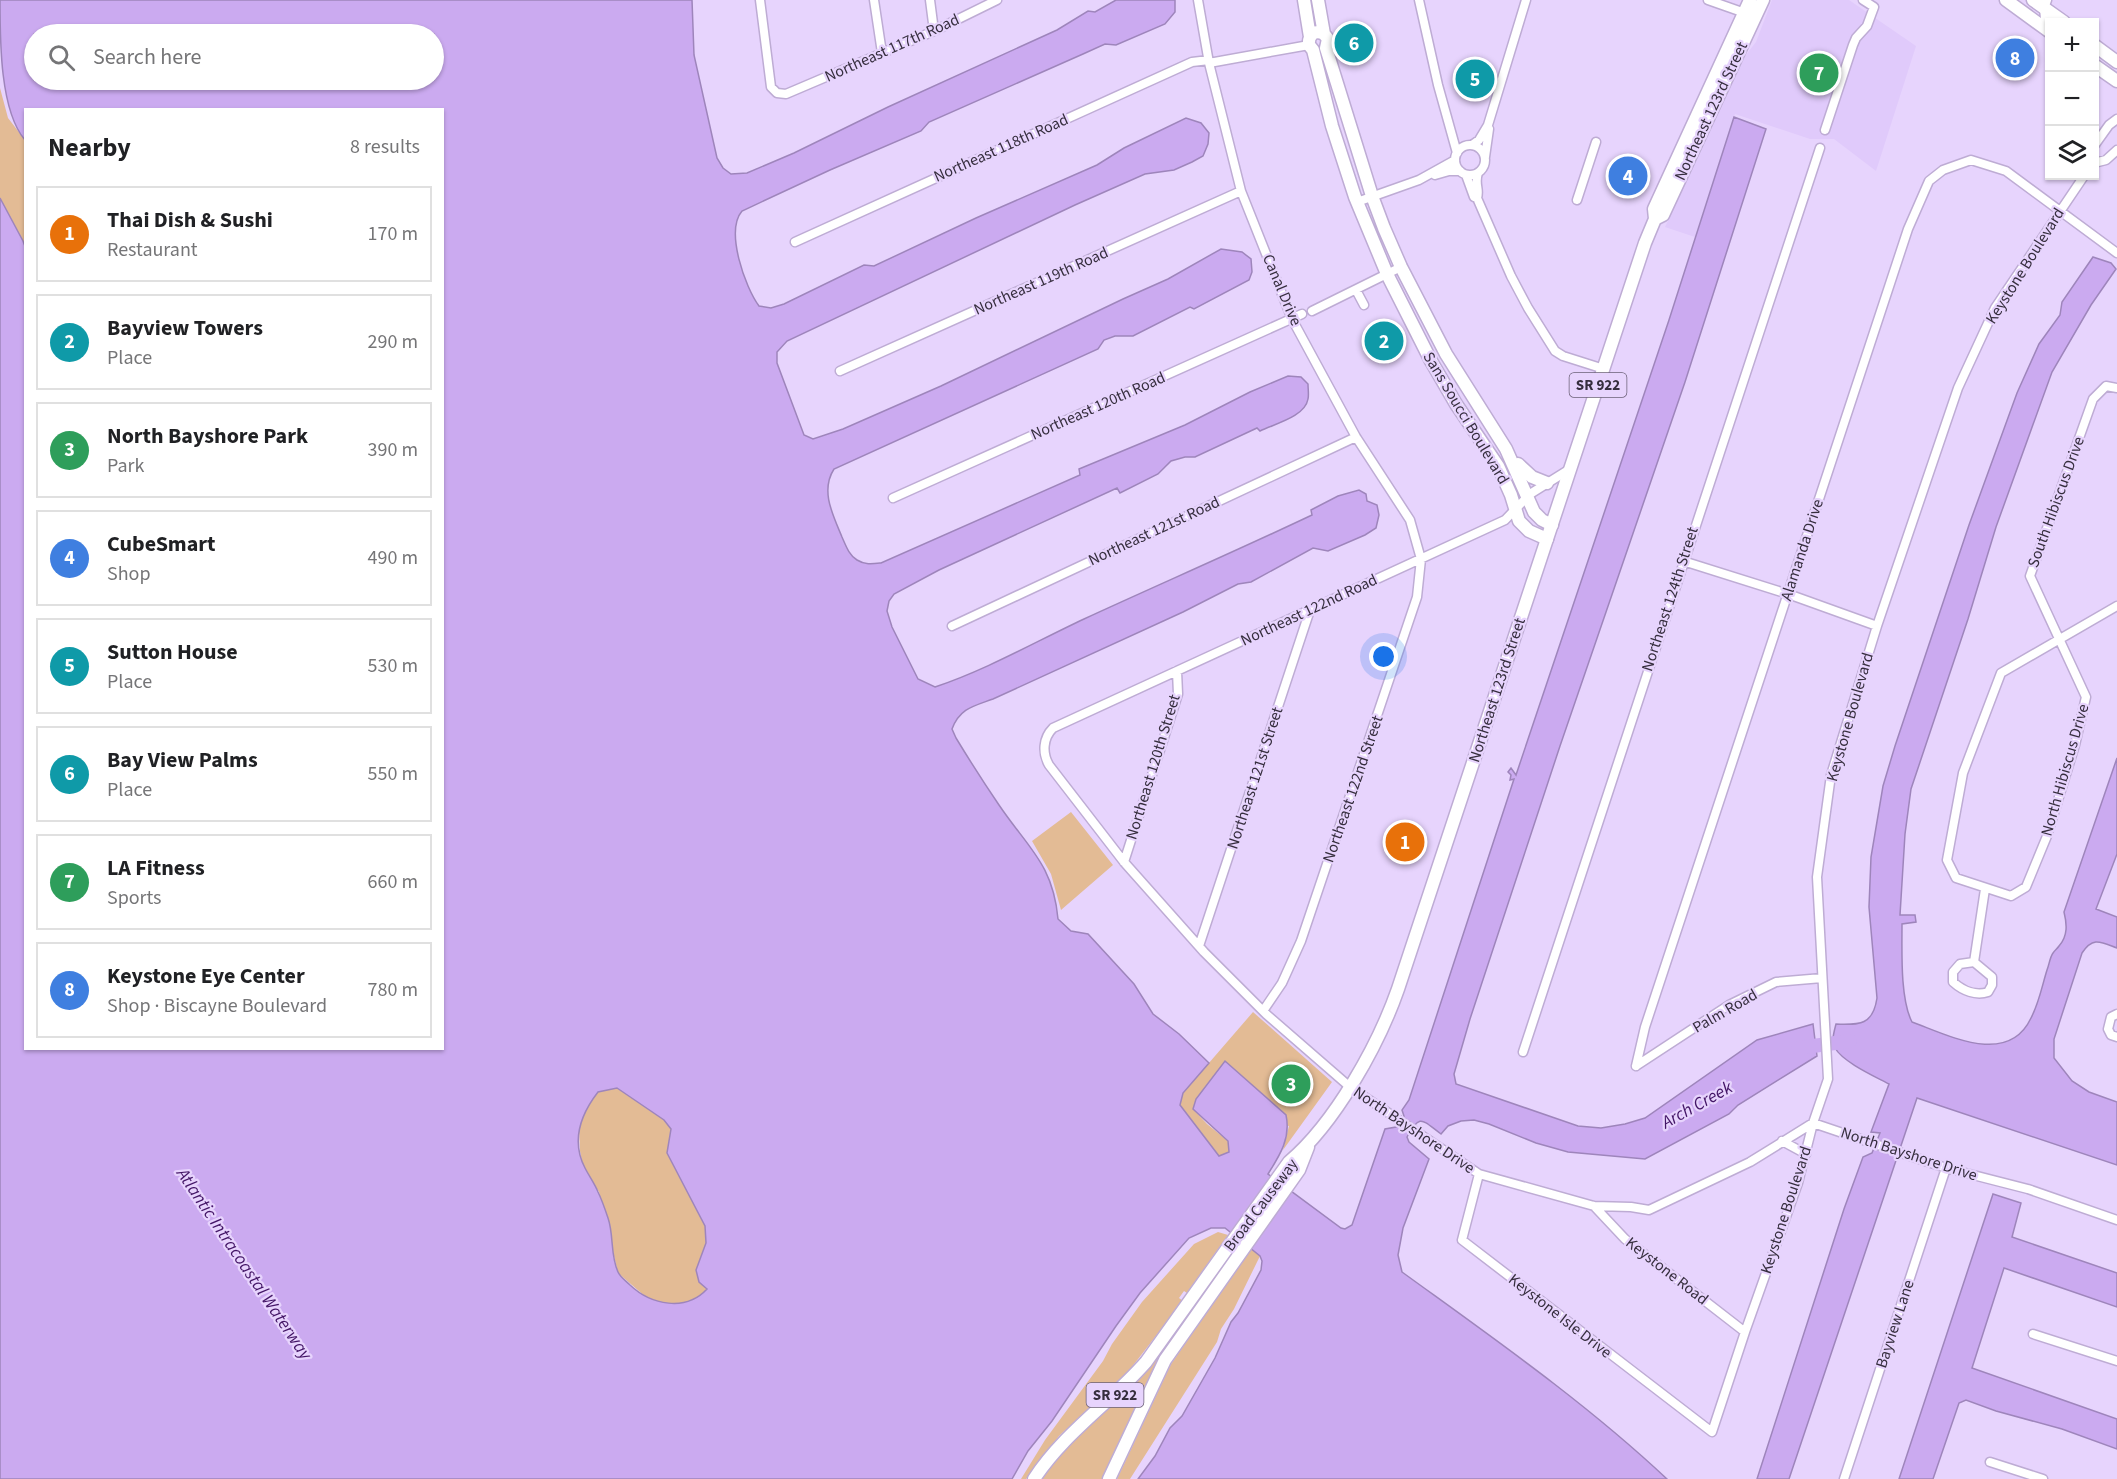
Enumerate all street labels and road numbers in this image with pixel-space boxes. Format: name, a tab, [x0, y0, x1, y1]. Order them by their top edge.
street label: Northeast 117th Road	[821, 8, 963, 88]
street label: Northeast 123rd Street	[1669, 37, 1753, 184]
street label: Northeast 118th Road	[930, 108, 1072, 188]
street label: Keystone Boulevard	[1980, 204, 2070, 328]
street label: Northeast 119th Road	[970, 241, 1112, 321]
street label: Canal Drive	[1257, 251, 1307, 329]
street label: Sans Soucci Boulevard	[1418, 348, 1514, 488]
street label: Northeast 120th Road	[1027, 366, 1169, 446]
road number: SR 922	[1570, 373, 1626, 397]
street label: South Hibiscus Drive	[2022, 433, 2090, 570]
street label: Northeast 121st Road	[1085, 491, 1223, 571]
street label: Alamanda Drive	[1775, 496, 1829, 604]
street label: Northeast 124th Street	[1636, 523, 1704, 674]
street label: Northeast 122nd Road	[1237, 569, 1381, 651]
street label: Northeast 123rd Street	[1463, 614, 1531, 765]
street label: Keystone Boulevard	[1821, 650, 1879, 784]
street label: Northeast 120th Street	[1120, 691, 1186, 842]
street label: North Hibiscus Drive	[2036, 701, 2094, 839]
street label: Northeast 121st Street	[1222, 703, 1289, 852]
street label: Northeast 122nd Street	[1317, 712, 1389, 865]
street label: Palm Road	[1689, 984, 1761, 1038]
street label: North Bayshore Drive	[1349, 1081, 1479, 1179]
street label: North Bayshore Drive	[1838, 1122, 1980, 1186]
street label: Keystone Boulevard	[1755, 1143, 1817, 1277]
street label: Broad Causeway	[1219, 1154, 1303, 1256]
street label: Keystone Road	[1621, 1232, 1713, 1310]
street label: Keystone Isle Drive	[1504, 1269, 1616, 1363]
street label: Bayview Lane	[1870, 1277, 1920, 1371]
road number: SR 922	[1086, 1383, 1144, 1407]

